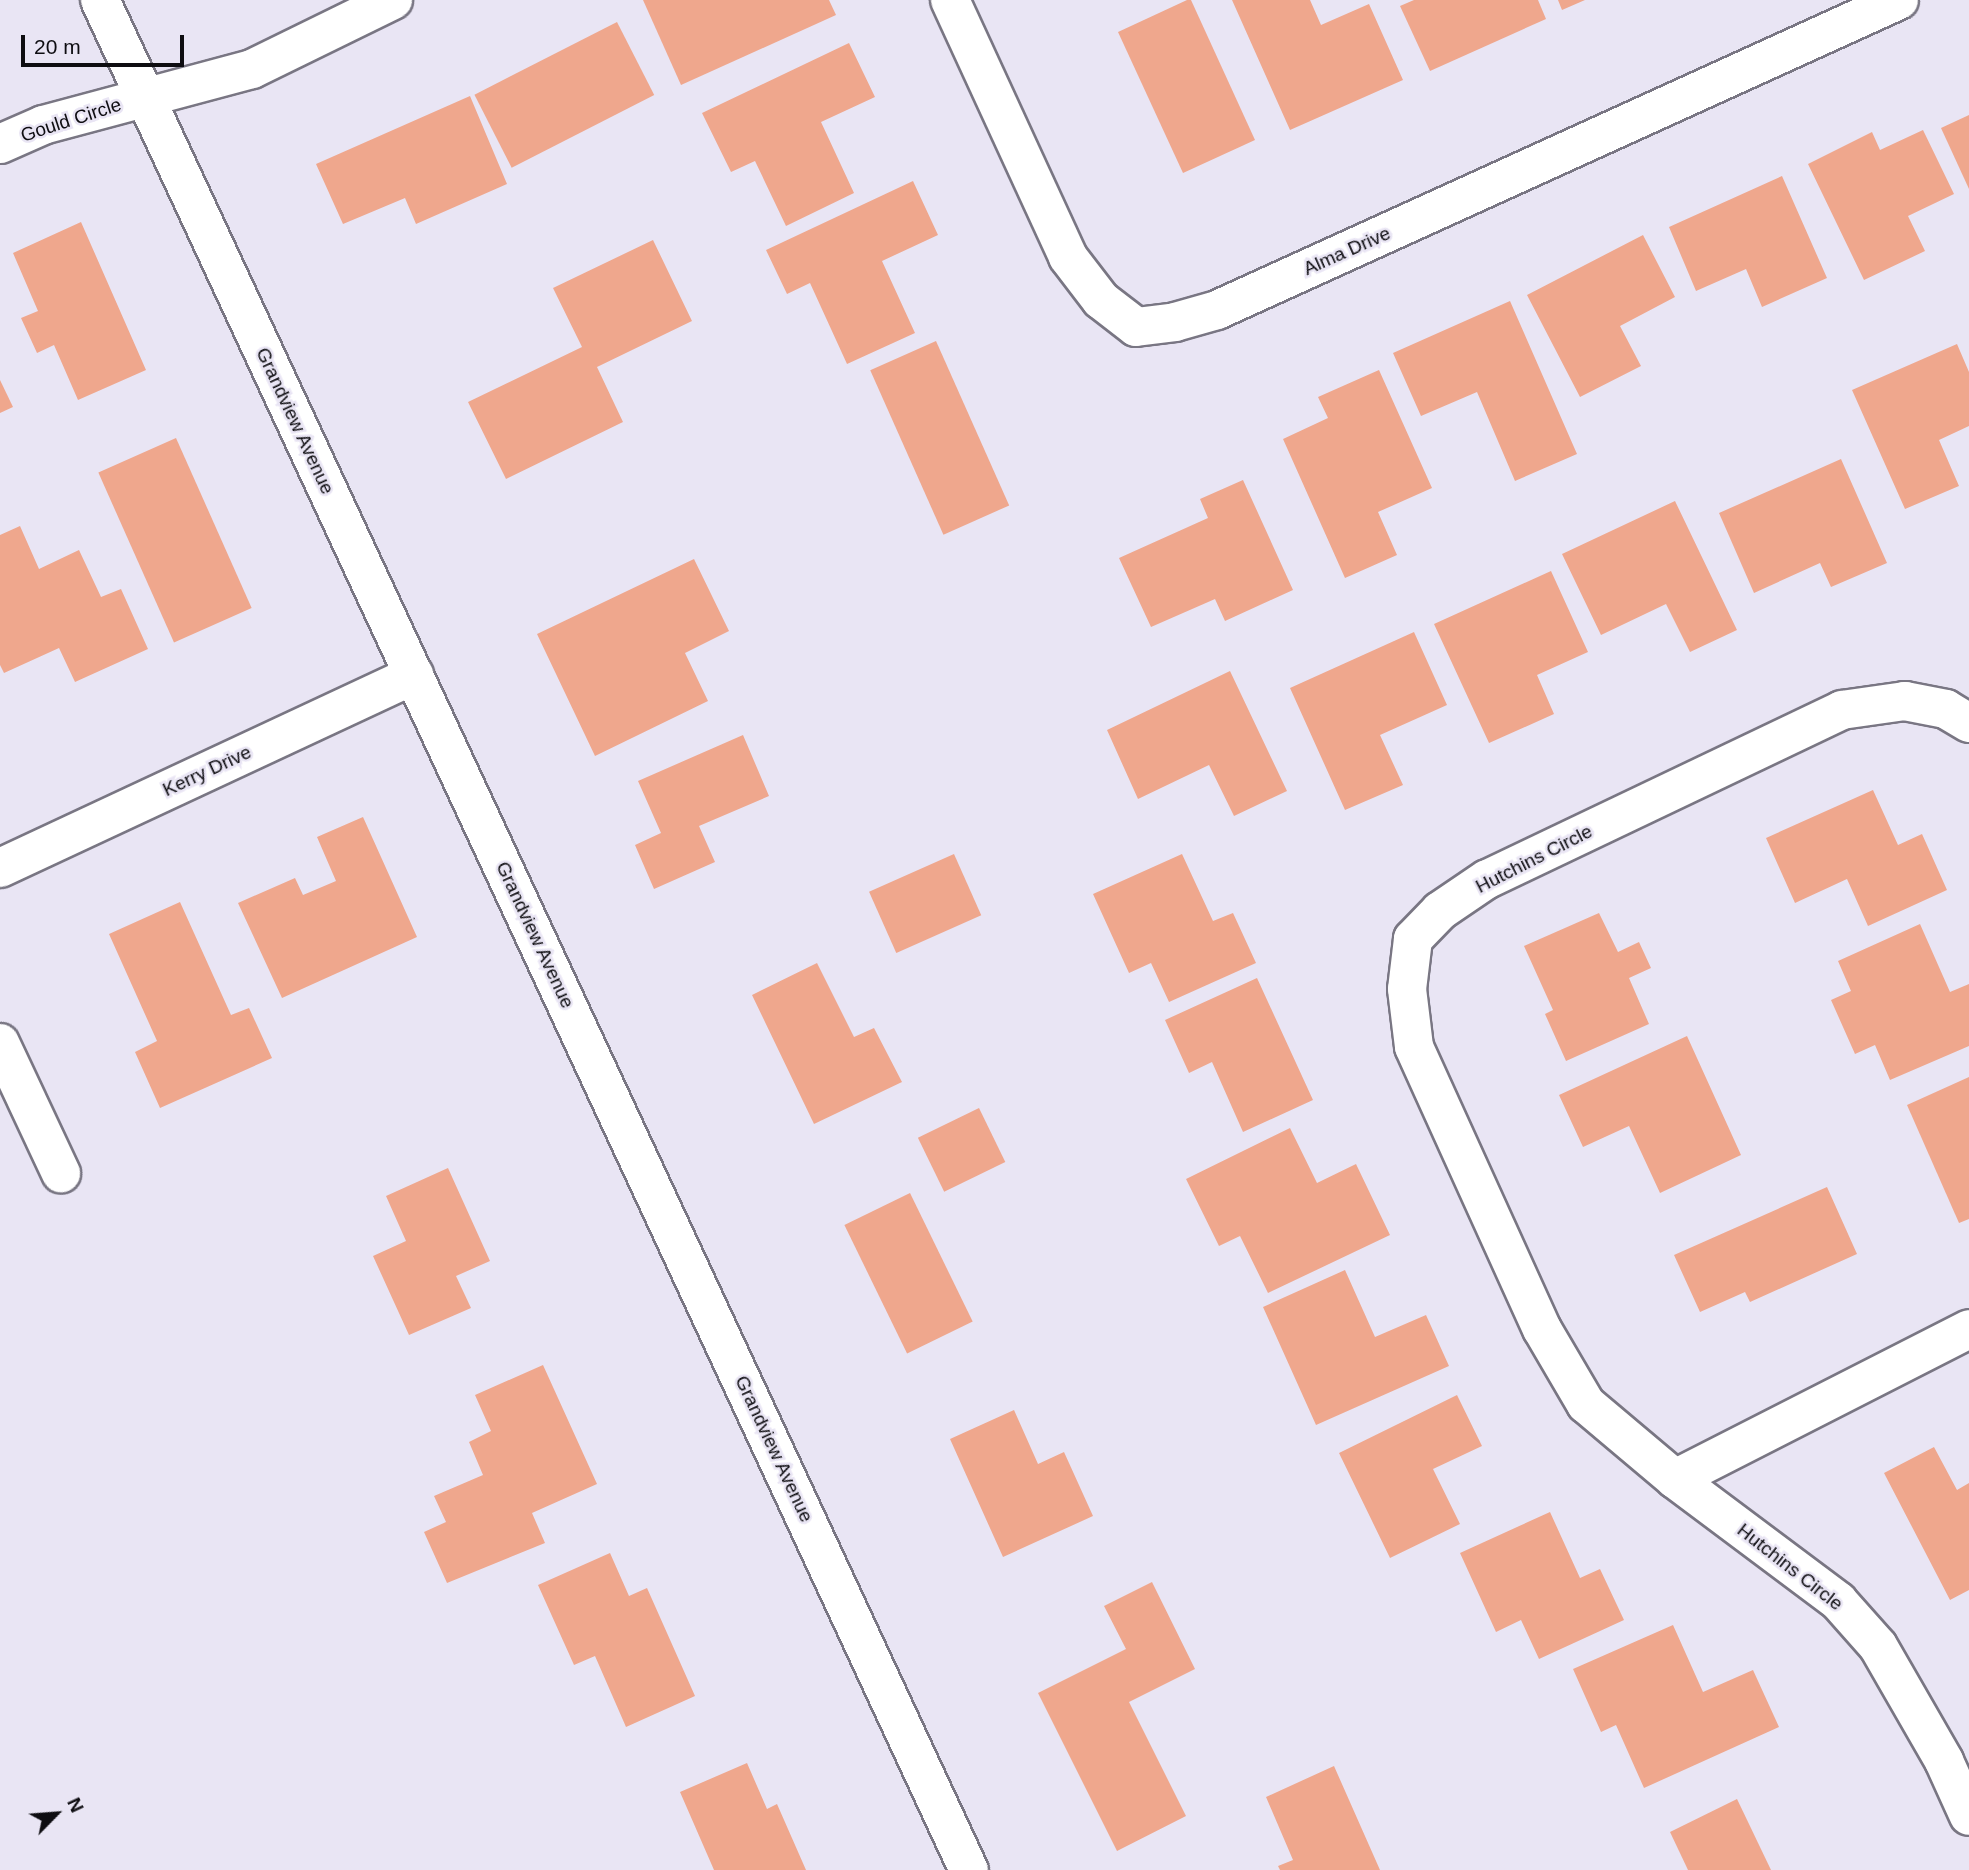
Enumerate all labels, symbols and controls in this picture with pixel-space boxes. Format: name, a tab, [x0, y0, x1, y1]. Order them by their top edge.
scale bar	[24, 21, 187, 65]
text: 20 m	[34, 35, 81, 58]
street label: Gould Circle	[18, 93, 124, 147]
street label: Alma Drive	[1300, 222, 1394, 280]
street label: Grandview Avenue	[251, 344, 339, 498]
street label: Kerry Drive	[159, 741, 255, 801]
street label: Hutchins Circle	[1472, 820, 1596, 898]
street label: Grandview Avenue	[491, 858, 579, 1012]
street label: Grandview Avenue	[730, 1372, 818, 1526]
street label: Hutchins Circle	[1733, 1519, 1847, 1615]
north arrow	[21, 1779, 91, 1849]
text: N	[63, 1794, 88, 1816]

